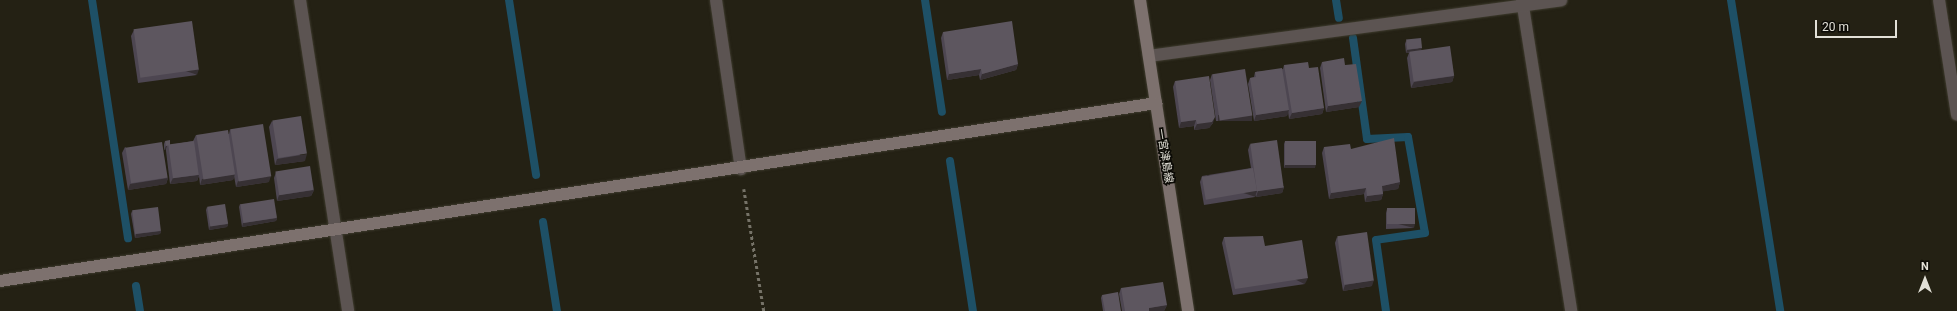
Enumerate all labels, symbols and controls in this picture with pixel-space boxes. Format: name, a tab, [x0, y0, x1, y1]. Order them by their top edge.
scale bar	[1817, 12, 1899, 38]
text: 20 m	[1822, 20, 1849, 34]
street label: 一宮津島線	[1153, 128, 1175, 184]
north arrow	[1905, 259, 1945, 299]
text: N	[1921, 260, 1929, 273]

